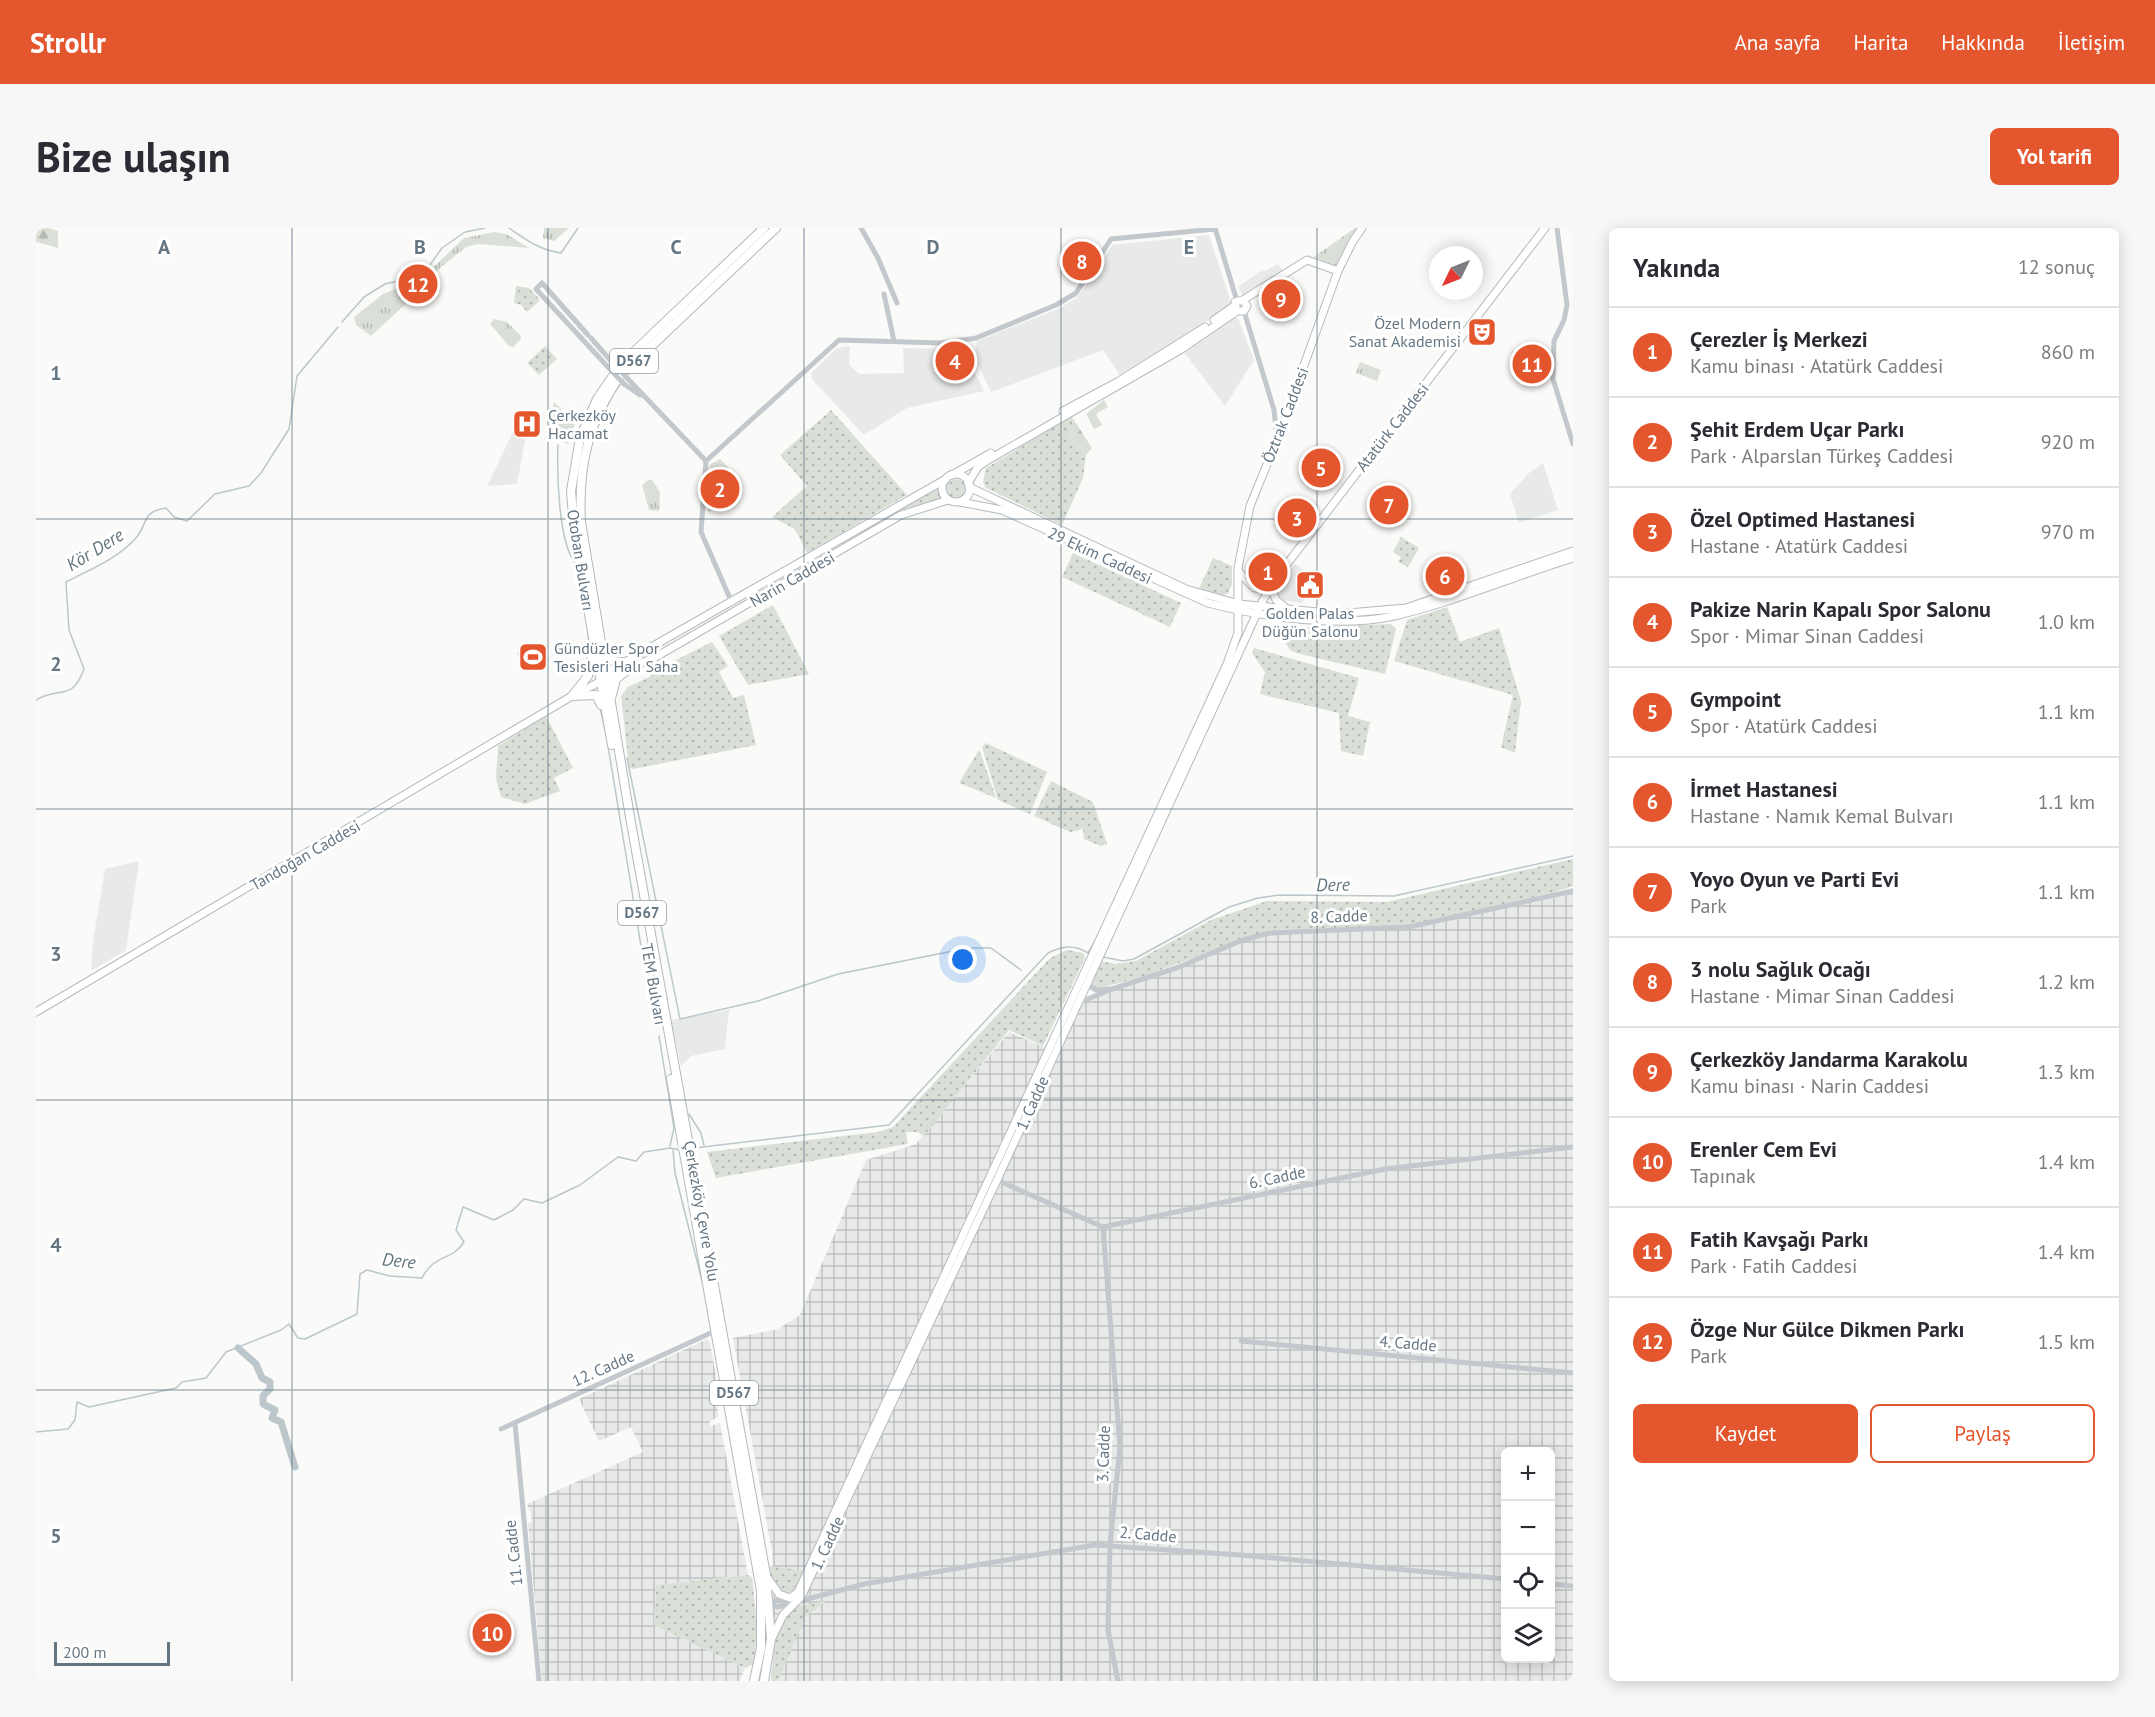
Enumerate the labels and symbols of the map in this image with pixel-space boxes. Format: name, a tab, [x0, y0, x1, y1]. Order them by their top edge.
text: A	[158, 234, 171, 260]
text: B	[414, 234, 426, 260]
text: C	[670, 234, 682, 260]
text: D	[927, 234, 940, 260]
text: E	[1184, 234, 1194, 260]
pin: 8	[1062, 238, 1102, 284]
north arrow	[1429, 246, 1483, 300]
pin: 12	[398, 262, 437, 306]
pin: 9	[1262, 276, 1300, 322]
place label: Özel Modern Sanat Akademisi	[1349, 313, 1461, 351]
theatre icon: Özel Modern Sanat Akademisi	[1466, 316, 1498, 348]
pin: 4	[936, 338, 974, 384]
pin: 11	[1512, 342, 1552, 386]
road number: D567	[610, 349, 658, 373]
text: 1	[50, 360, 62, 386]
street label: Öztrak Caddesi	[1258, 364, 1312, 466]
street label: Atatürk Caddesi	[1351, 379, 1433, 475]
place label: Çerkezköy Hacamat	[548, 405, 617, 443]
hospital icon: Çerkezköy Hacamat	[511, 408, 543, 440]
pin: 5	[1302, 446, 1340, 490]
pin: 2	[700, 466, 740, 512]
pin: 7	[1370, 482, 1408, 528]
pin: 3	[1278, 496, 1316, 540]
street label: Otoban Bulvarı	[563, 508, 599, 612]
street label: 29 Ekim Caddesi	[1045, 522, 1155, 588]
water label: Kör Dere	[62, 523, 128, 576]
street label: Narin Caddesi	[746, 547, 838, 611]
pin: 1	[1248, 550, 1288, 594]
pin: 6	[1426, 554, 1464, 598]
public building icon: Golden Palas Düğün Salonu	[1294, 569, 1326, 601]
place label: Golden Palas Düğün Salonu	[1262, 603, 1358, 641]
place label: Gündüzler Spor Tesisleri Halı Saha	[554, 638, 679, 676]
sports icon: Gündüzler Spor Tesisleri Halı Saha	[517, 641, 549, 673]
text: 2	[50, 651, 62, 677]
street label: Tandoğan Caddesi	[246, 815, 364, 895]
water label: Dere	[1316, 873, 1351, 896]
road number: D567	[618, 901, 666, 925]
street label: 8. Cadde	[1310, 905, 1368, 927]
text: 3	[50, 941, 62, 967]
street label: TEM Bulvarı	[637, 942, 671, 1026]
your location	[948, 945, 977, 974]
street label: 1. Cadde	[1011, 1073, 1053, 1133]
street label: Çerkezköy Çevre Yolu	[680, 1139, 724, 1283]
street label: 6. Cadde	[1247, 1161, 1307, 1193]
text: 4	[50, 1232, 62, 1258]
water label: Dere	[381, 1247, 418, 1274]
street label: 4. Cadde	[1379, 1331, 1437, 1355]
street label: 12. Cadde	[569, 1345, 637, 1391]
road number: D567	[710, 1381, 758, 1405]
street label: 3. Cadde	[1092, 1425, 1114, 1483]
street label: 1. Cadde	[806, 1513, 848, 1573]
street label: 11. Cadde	[500, 1519, 526, 1587]
street label: 2. Cadde	[1119, 1522, 1177, 1546]
text: 5	[50, 1523, 62, 1549]
pin: 10	[472, 1610, 512, 1656]
scale bar	[54, 1639, 170, 1666]

